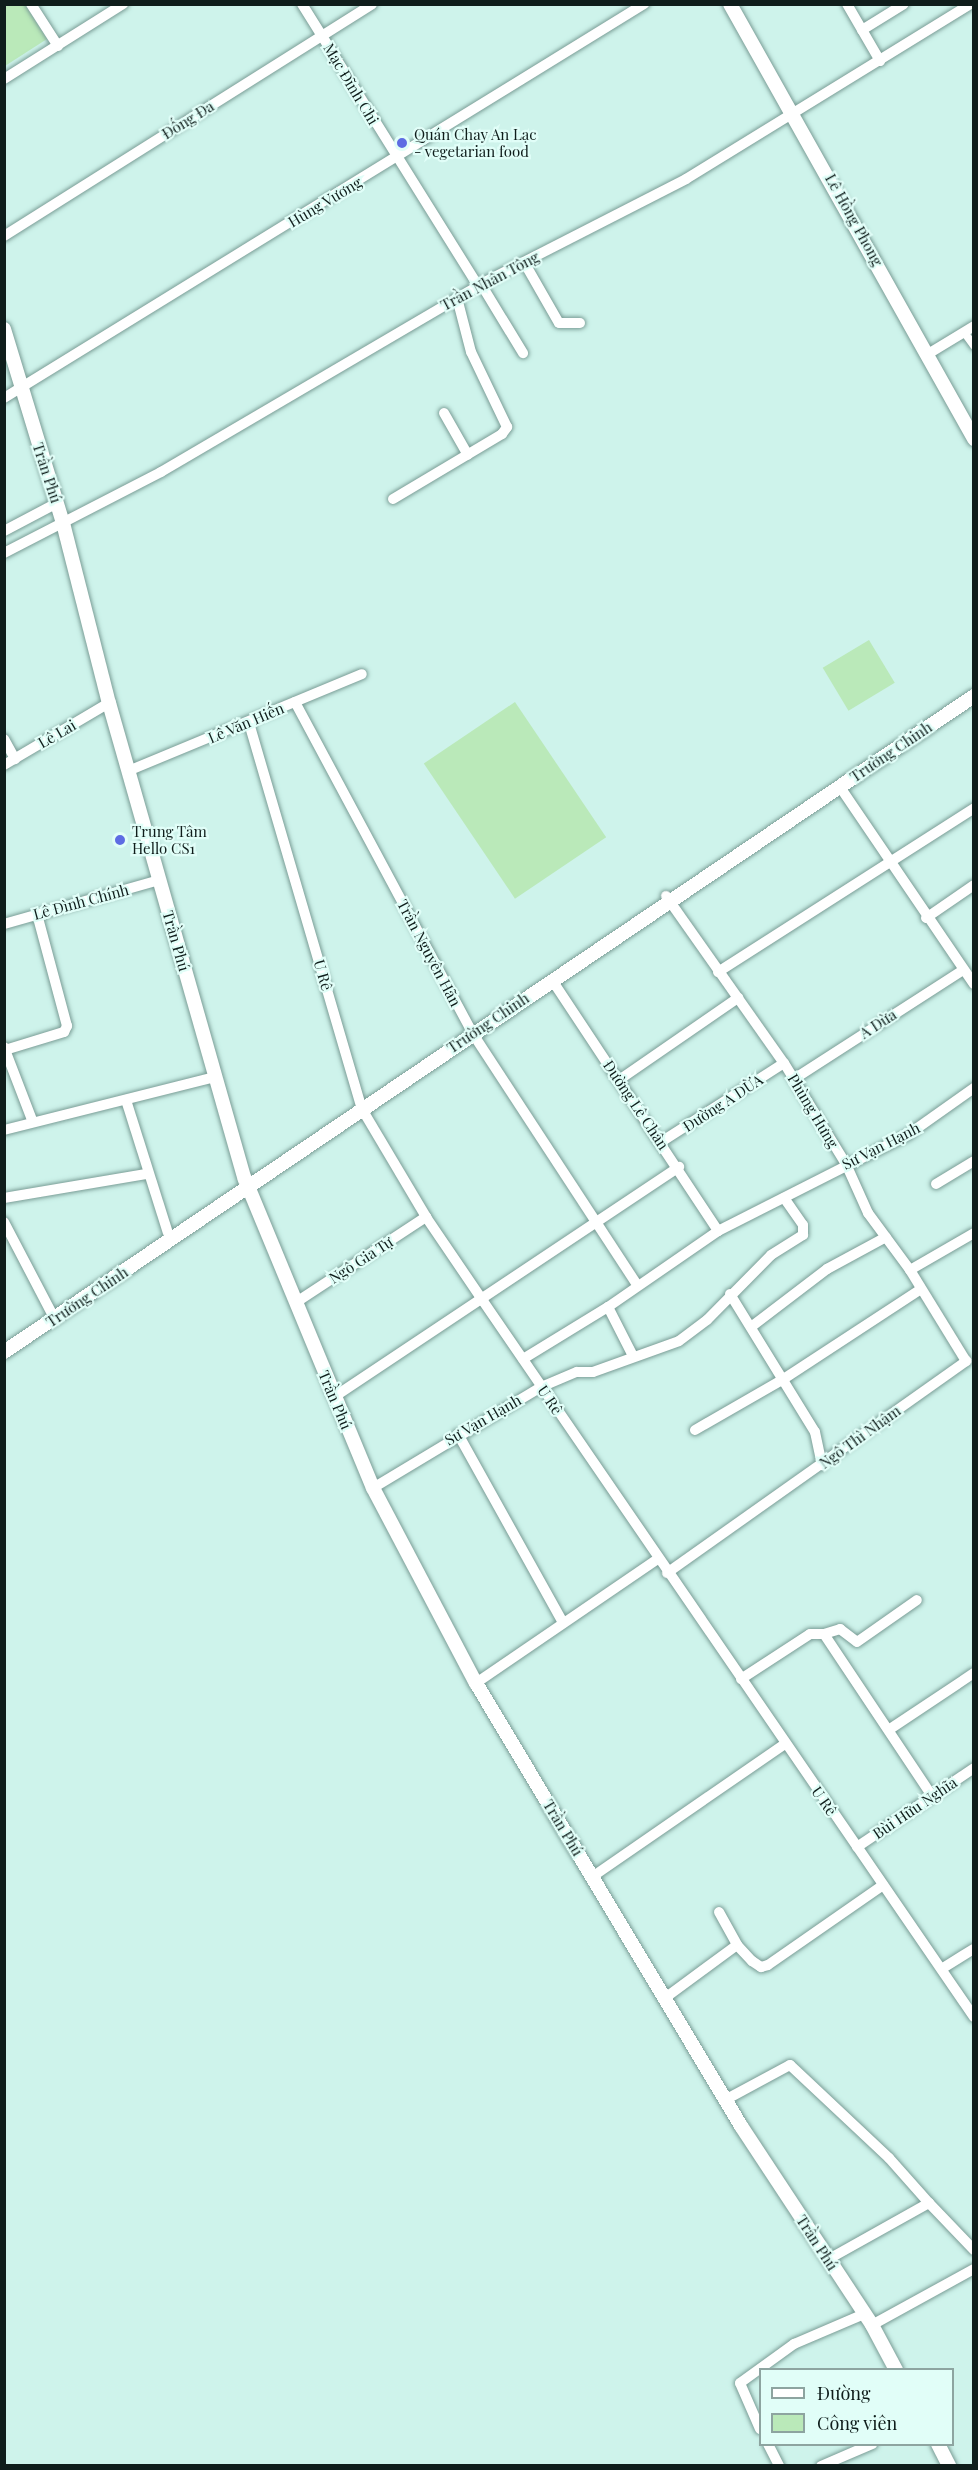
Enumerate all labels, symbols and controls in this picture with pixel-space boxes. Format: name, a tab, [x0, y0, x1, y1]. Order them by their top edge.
street label: Mạc Đĩnh Chi	[320, 40, 382, 128]
street label: Đống Đa	[159, 97, 217, 143]
place label: Quán Chay An Lạc - vegetarian food	[414, 125, 538, 160]
marker: Quán Chay An Lạc - vegetarian food	[395, 136, 409, 150]
street label: Lê Hồng Phong	[821, 171, 887, 269]
street label: Hùng Vương	[285, 173, 365, 231]
street label: Trần Nhân Tông	[438, 247, 542, 315]
street label: Trần Phú	[29, 441, 65, 505]
street label: Lê Văn Hiến	[205, 699, 287, 747]
street label: Lê Lai	[35, 716, 79, 752]
street label: Trường Chinh	[847, 718, 935, 786]
place label: Trung Tâm Hello CS1	[132, 822, 207, 857]
marker: Trung Tâm Hello CS1	[113, 833, 127, 847]
street label: Lê Đình Chính	[31, 881, 131, 923]
street label: Trần Nguyên Hãn	[393, 896, 465, 1010]
street label: Trần Phú	[159, 909, 193, 973]
street label: U Rê	[310, 957, 336, 993]
street label: Trường Chinh	[444, 989, 532, 1057]
street label: A Dừa	[856, 1006, 900, 1042]
street label: Đường Lê Chân	[599, 1057, 673, 1153]
street label: Đường A DỪA	[680, 1070, 766, 1136]
street label: Phùng Hưng	[784, 1071, 842, 1151]
street label: Sư Vạn Hạnh	[839, 1119, 923, 1173]
street label: Ngô Gia Tự	[325, 1233, 397, 1287]
street label: Trường Chinh	[43, 1263, 131, 1331]
street label: Trần Phú	[315, 1368, 355, 1432]
street label: U Rê	[534, 1382, 566, 1418]
street label: Sư Vạn Hạnh	[441, 1391, 525, 1449]
street label: Ngô Thì Nhậm	[816, 1401, 904, 1473]
street label: Bùi Hữu Nghĩa	[870, 1773, 960, 1843]
street label: U Rê	[808, 1783, 840, 1819]
street label: Trần Phú	[539, 1797, 587, 1859]
street label: Trần Phú	[792, 2212, 842, 2274]
legend	[759, 2368, 954, 2446]
text: Đường	[817, 2381, 870, 2405]
text: Công viên	[817, 2411, 897, 2435]

